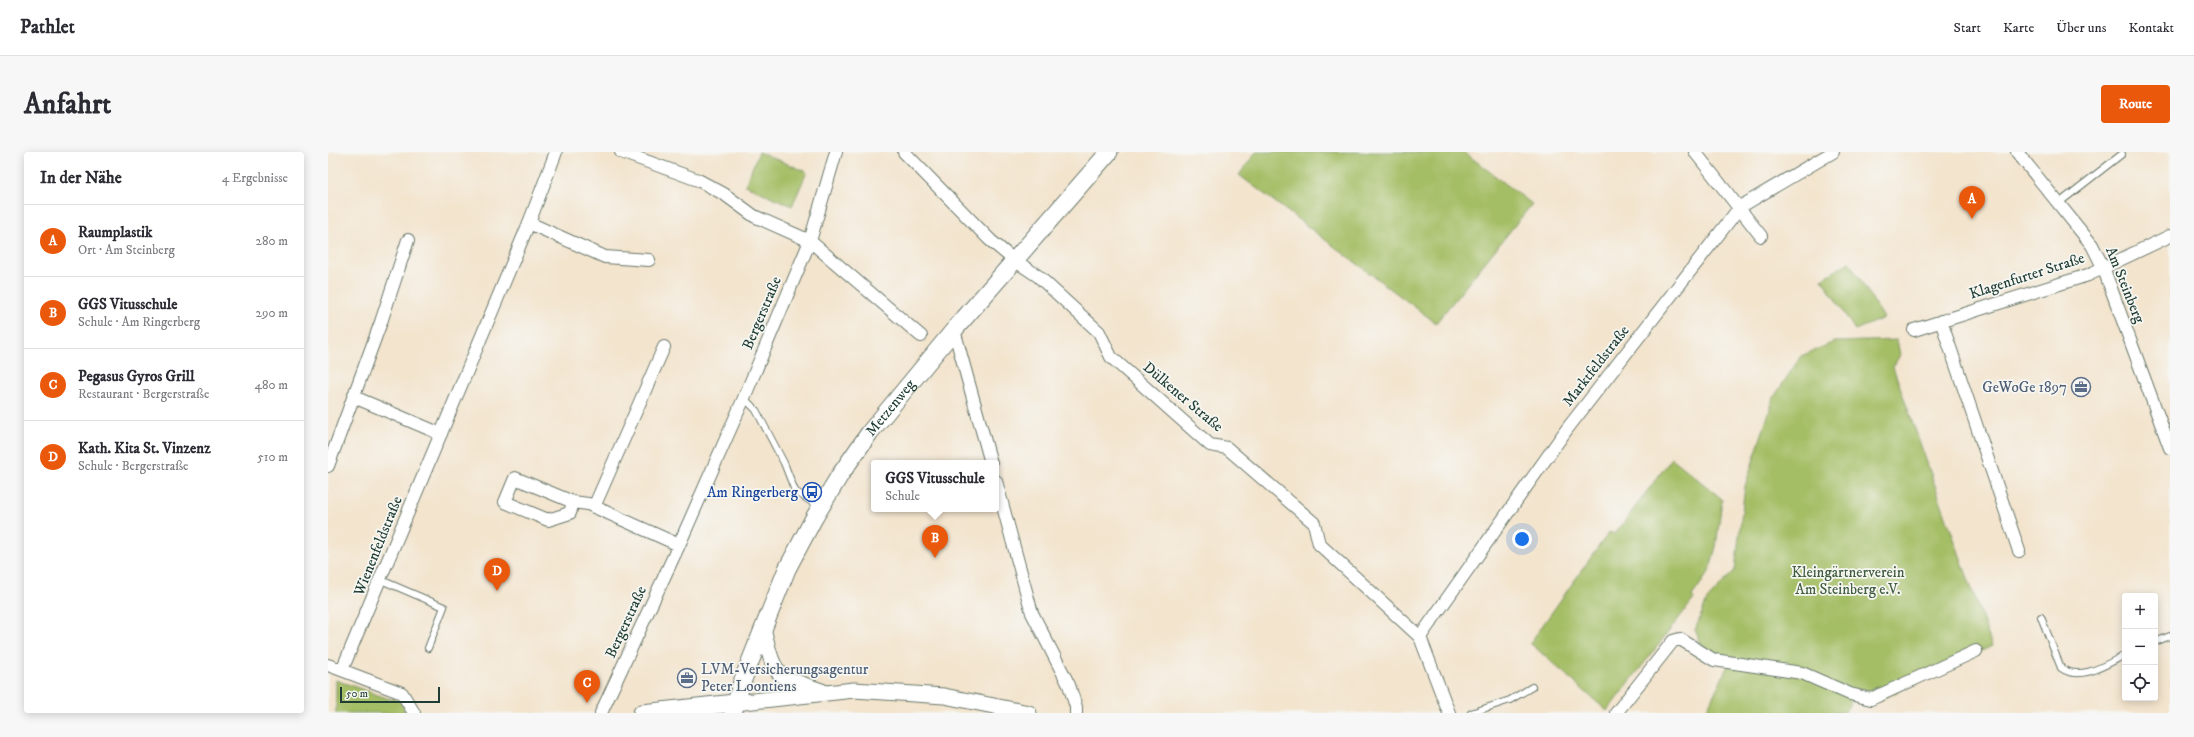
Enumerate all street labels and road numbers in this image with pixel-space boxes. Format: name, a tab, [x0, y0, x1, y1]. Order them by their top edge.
street label: Am Steinberg	[2101, 244, 2149, 327]
street label: Klagenfurter Straße	[1967, 248, 2087, 304]
street label: Bergerstraße	[738, 274, 786, 352]
street label: Marktfeldstraße	[1558, 322, 1634, 410]
street label: Dülkener Straße	[1139, 358, 1227, 436]
street label: Metzenweg	[861, 375, 920, 440]
street label: Wienenfeldstraße	[349, 493, 407, 599]
street label: Bergerstraße	[601, 583, 651, 661]

